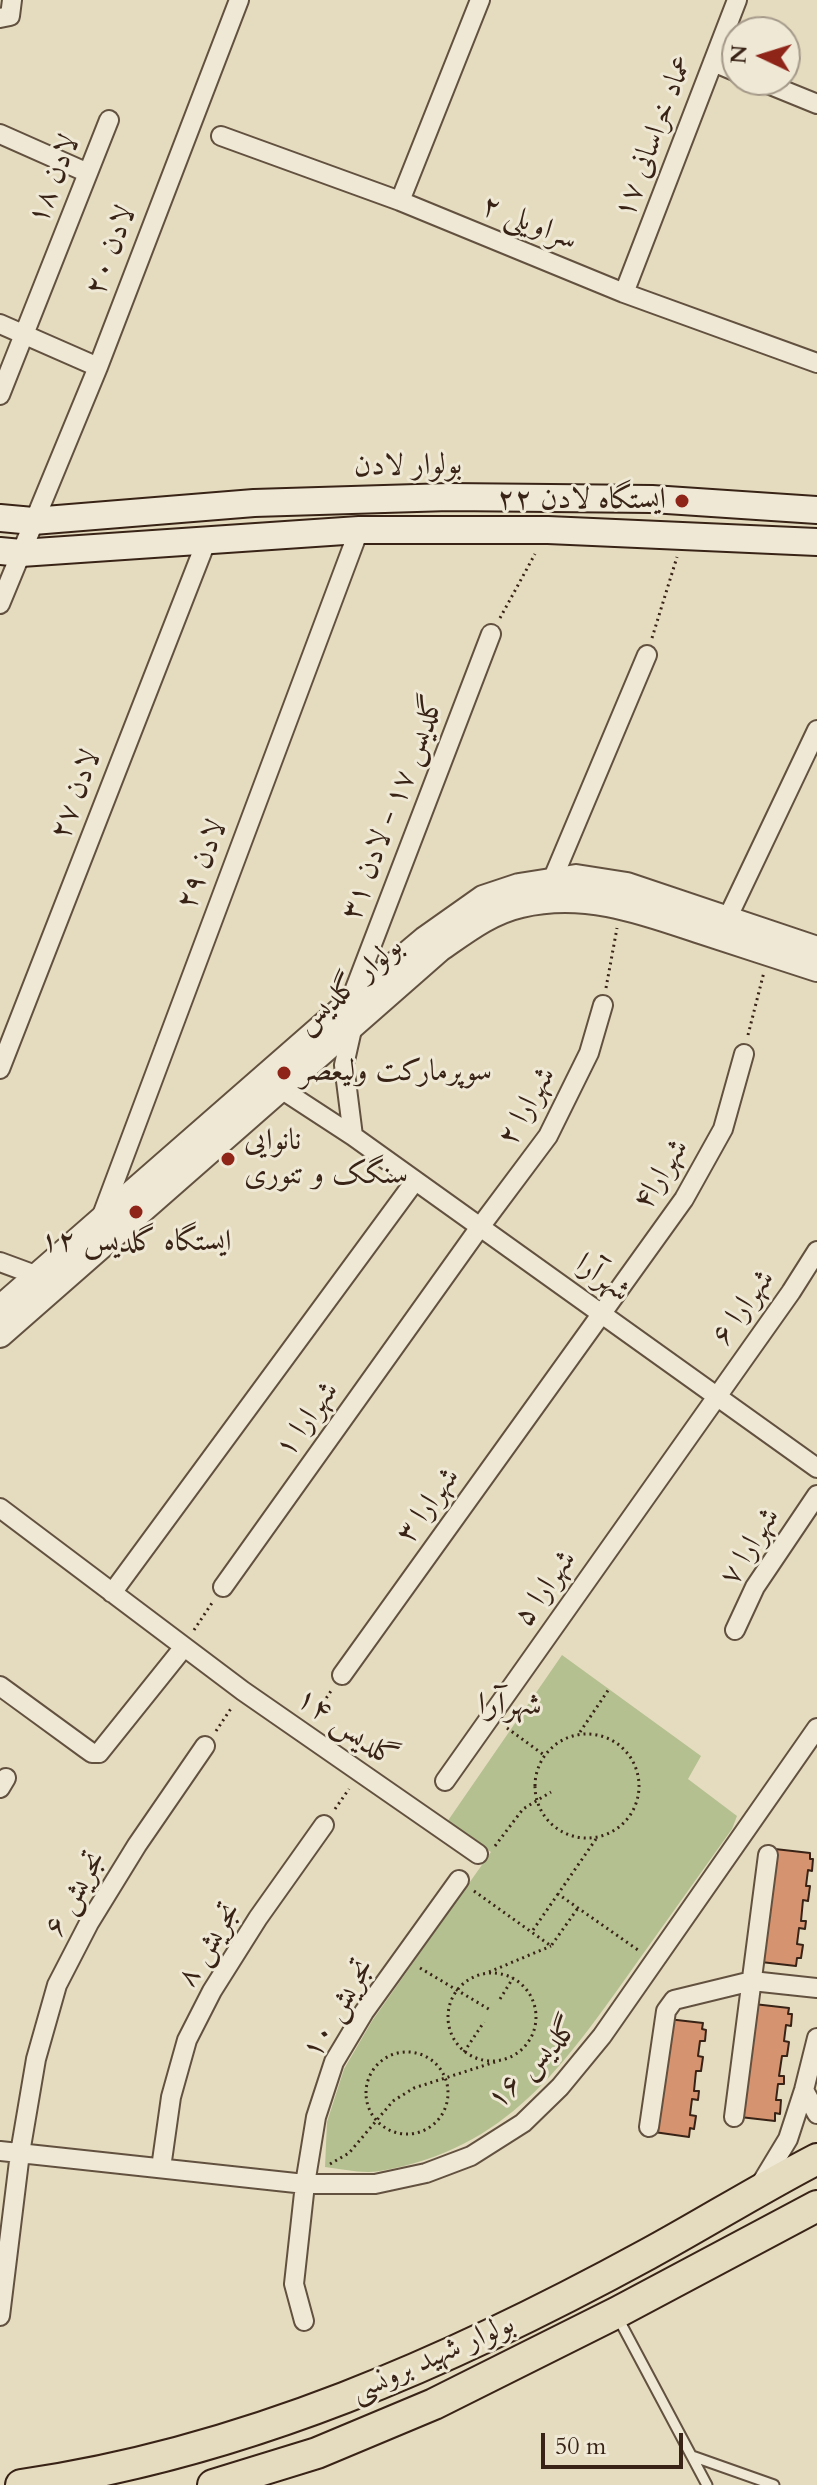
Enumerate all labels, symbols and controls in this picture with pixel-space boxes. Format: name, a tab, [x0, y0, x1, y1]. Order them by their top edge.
north arrow	[721, 16, 801, 96]
text: N	[723, 44, 755, 65]
street label: عماد خراسانی ۱۷	[607, 50, 703, 224]
street label: لادن ۱۸	[21, 130, 89, 230]
street label: سراویلی ۲	[476, 189, 582, 259]
street label: لادن ۲۰	[79, 201, 145, 301]
street label: بولوار لادن	[354, 448, 462, 486]
place label: ایستگاه لادن ۲۲	[497, 483, 666, 519]
marker: ایستگاه لادن ۲۲	[673, 492, 691, 510]
street label: گلدیس ۱۷ - لادن ۳۱	[335, 691, 453, 925]
street label: لادن ۲۷	[44, 745, 110, 845]
street label: لادن ۲۹	[170, 815, 236, 915]
street label: بولوار گلدیس	[289, 930, 411, 1042]
place label: سوپرمارکت ولیعصر	[300, 1055, 492, 1091]
street label: شهرارا ۲	[491, 1061, 565, 1153]
marker: سوپرمارکت ولیعصر	[275, 1064, 293, 1082]
place label: نانوایی سنگک و تنوری	[244, 1124, 408, 1194]
street label: شهرارا۴	[626, 1133, 698, 1217]
marker: نانوایی سنگک و تنوری	[219, 1150, 237, 1168]
marker: ایستگاه گلدیس ۱۲	[127, 1203, 145, 1221]
place label: ایستگاه گلدیس ۱۲	[40, 1225, 232, 1261]
street label: شهرآرا	[567, 1247, 637, 1311]
street label: شهرارا ۶	[704, 1263, 784, 1353]
street label: شهرارا ۱	[268, 1375, 348, 1465]
street label: شهرارا ۳	[389, 1461, 469, 1551]
street label: شهرارا ۷	[713, 1501, 789, 1593]
street label: شهرارا ۵	[507, 1544, 585, 1634]
street label: گلدیس ۱۴	[288, 1681, 404, 1777]
district label: شهرآرا	[478, 1688, 542, 1726]
street label: تجریش ۶	[37, 1845, 115, 1943]
street label: تجریش ۸	[170, 1896, 250, 1994]
street label: تجریش ۱۰	[295, 1952, 383, 2066]
street label: گلدیس ۱۶	[481, 2011, 587, 2117]
street label: بولوار شهید برونسی	[346, 2307, 520, 2411]
scale bar	[545, 2417, 687, 2467]
text: 50 m	[555, 2430, 606, 2463]

